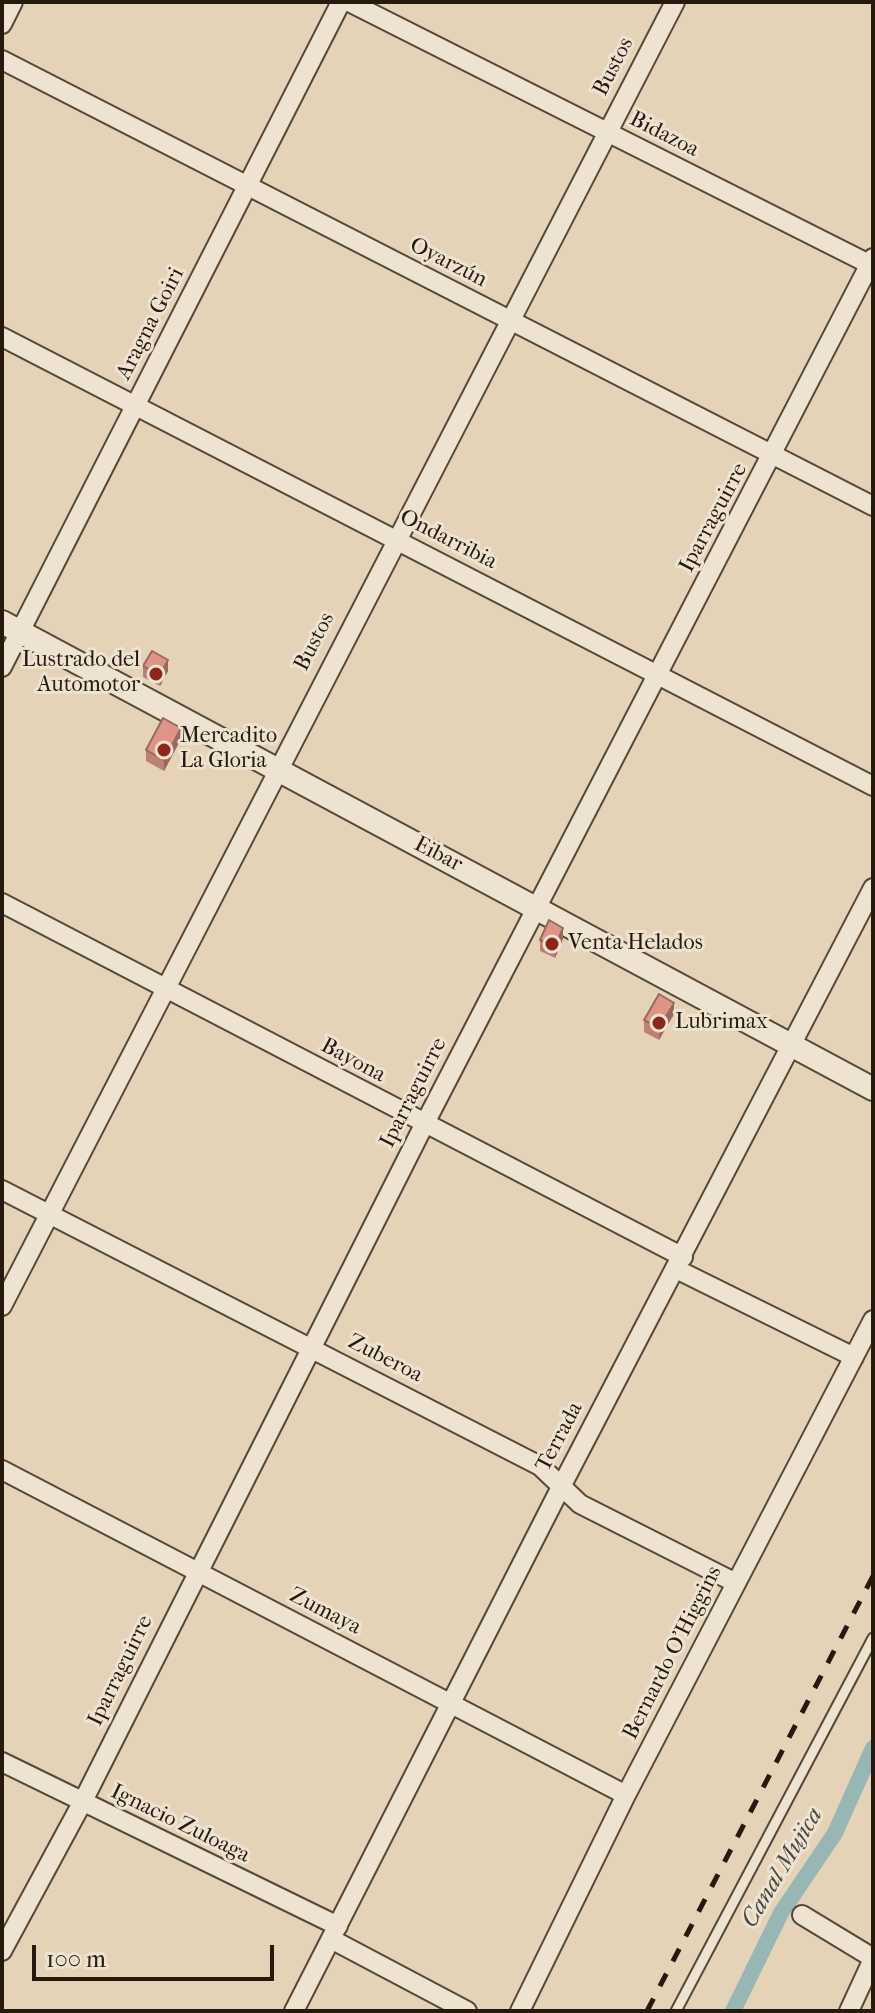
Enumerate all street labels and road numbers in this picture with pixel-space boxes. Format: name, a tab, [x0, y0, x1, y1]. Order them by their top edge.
street label: Bustos	[588, 33, 640, 101]
street label: Bidazoa	[625, 106, 703, 164]
street label: Oyarzún	[405, 232, 491, 294]
street label: Aragna Goiri	[111, 264, 191, 384]
street label: Iparraguirre	[674, 459, 754, 577]
street label: Ondarribia	[395, 504, 501, 576]
street label: Bustos	[289, 608, 341, 676]
street label: Eibar	[409, 832, 467, 878]
street label: Bayona	[316, 1033, 390, 1089]
street label: Iparraguirre	[375, 1034, 453, 1152]
street label: Zuberoa	[343, 1329, 427, 1389]
street label: Terrada	[531, 1398, 589, 1476]
street label: Bernardo O'Higgins	[618, 1562, 728, 1744]
street label: Zumaya	[285, 1583, 365, 1641]
street label: Iparraguirre	[83, 1611, 159, 1731]
street label: Ignacio Zuloaga	[106, 1779, 254, 1869]

